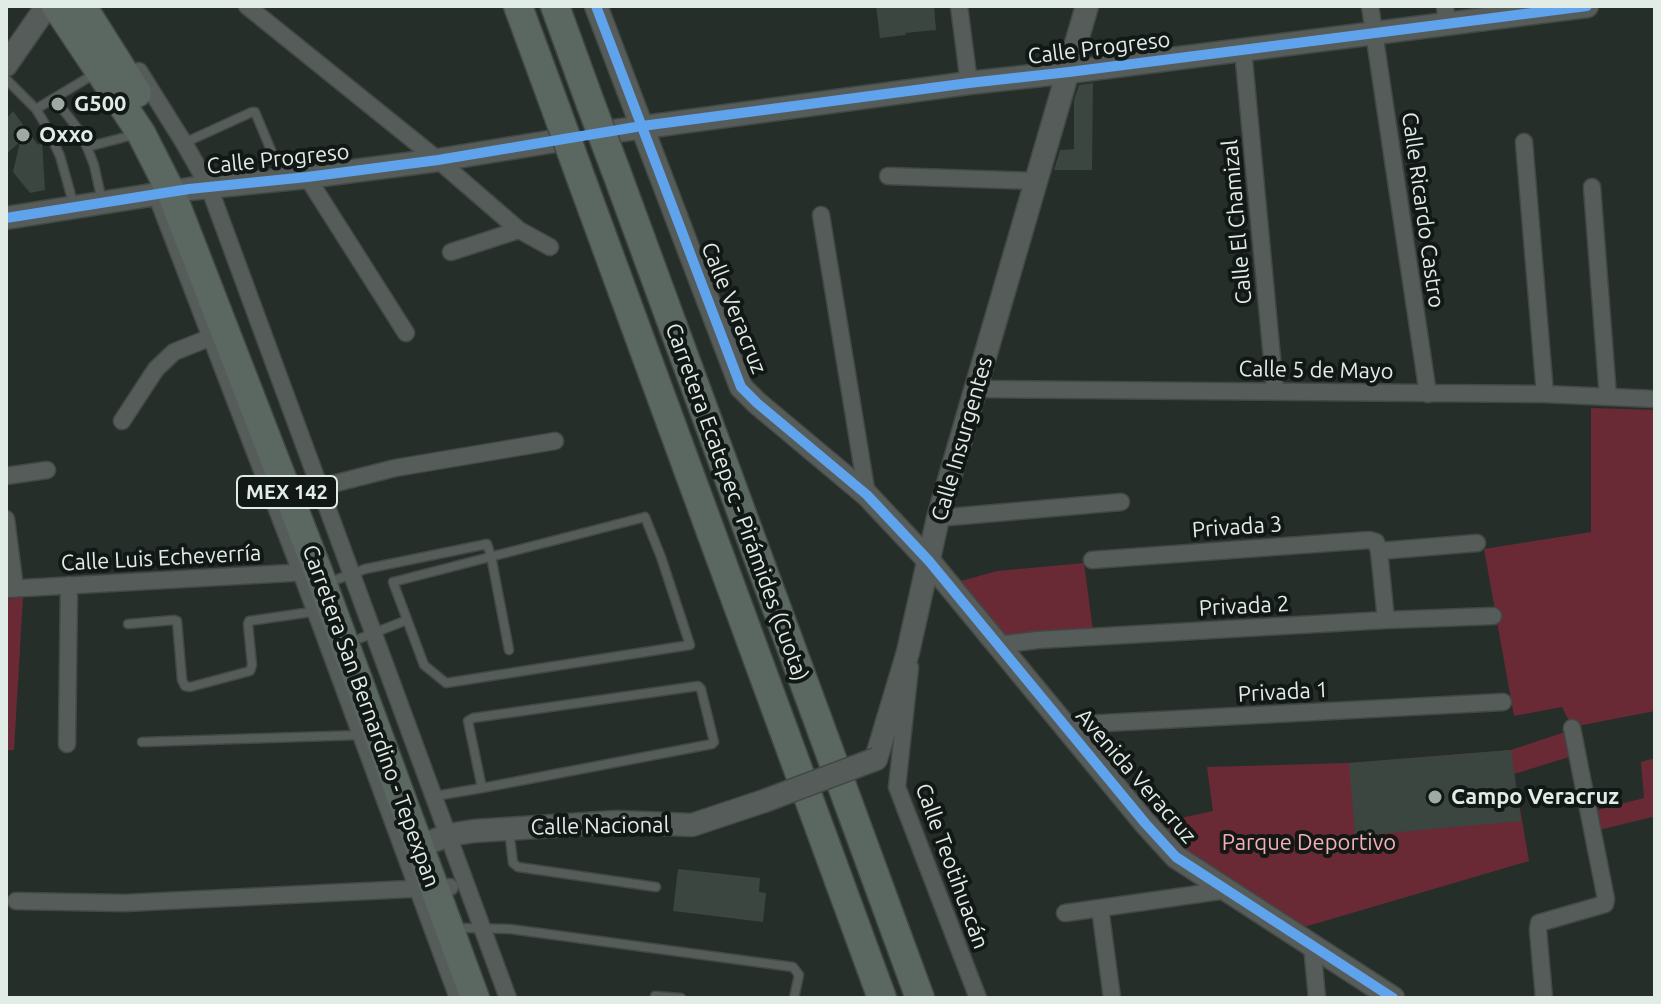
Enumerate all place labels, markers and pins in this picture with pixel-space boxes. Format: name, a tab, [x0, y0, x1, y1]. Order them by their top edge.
place label: G500	[74, 91, 126, 117]
marker: G500	[49, 95, 67, 113]
place label: Oxxo	[39, 122, 94, 148]
marker: Oxxo	[14, 126, 32, 144]
place label: Campo Veracruz	[1451, 784, 1619, 810]
marker: Campo Veracruz	[1426, 788, 1444, 806]

